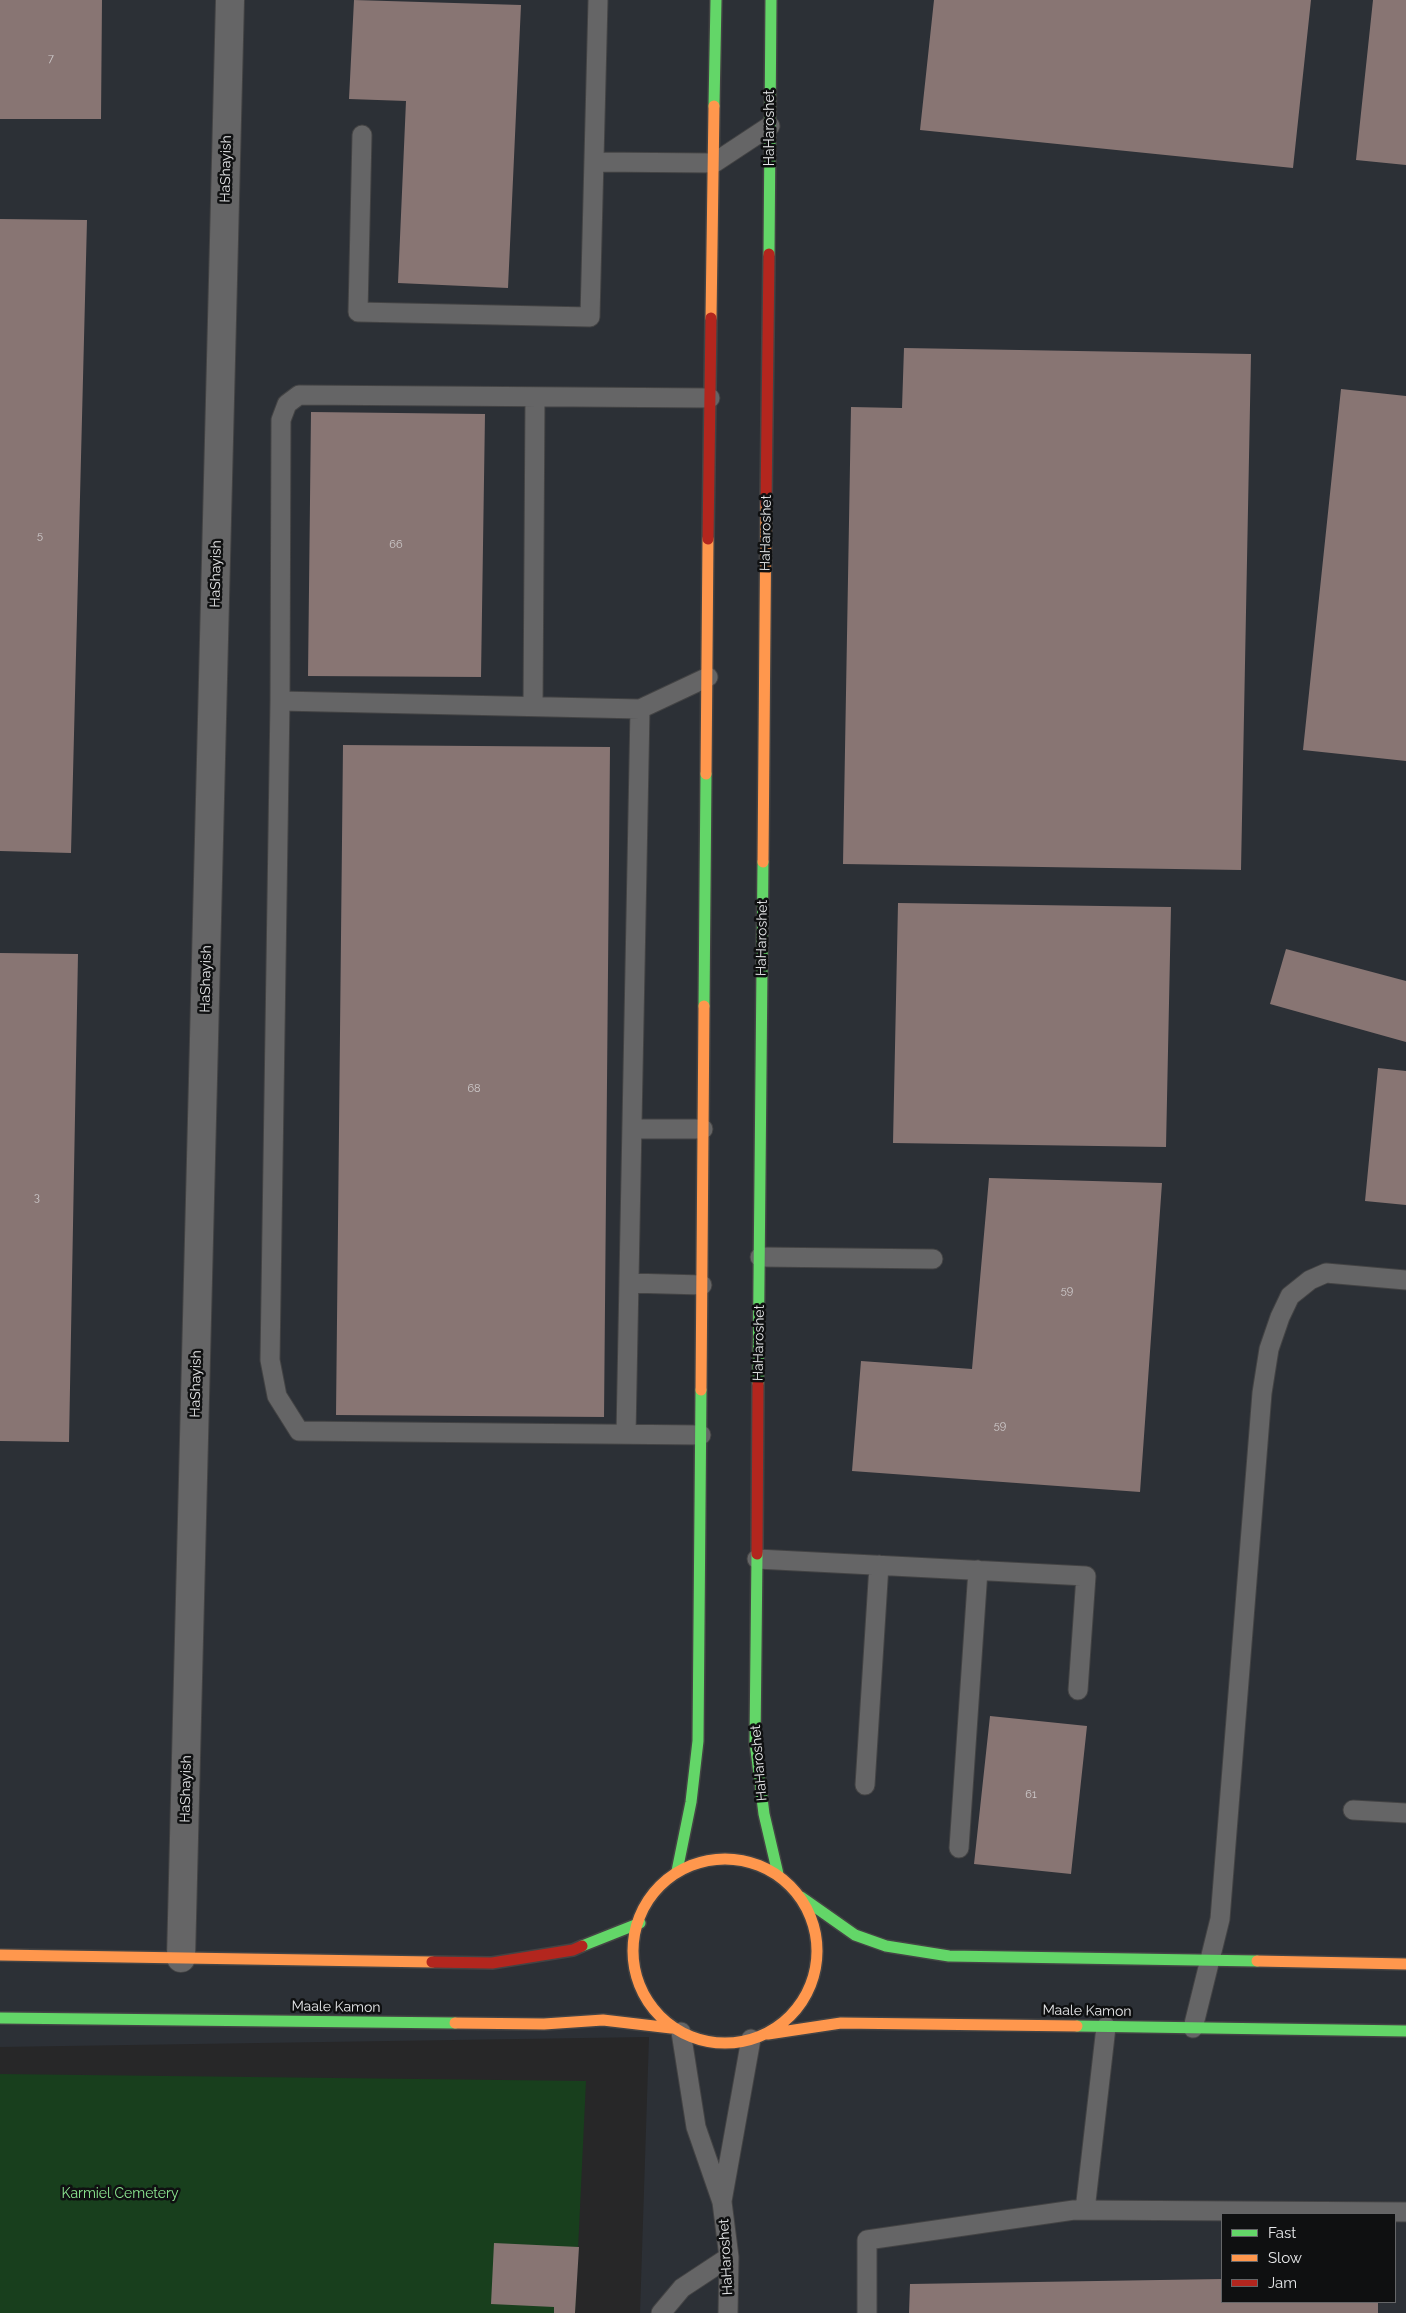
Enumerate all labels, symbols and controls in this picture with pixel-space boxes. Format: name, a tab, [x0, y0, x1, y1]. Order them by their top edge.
house number: 7	[48, 52, 54, 66]
street label: HaHaroshet	[762, 90, 778, 166]
street label: HaShayish	[217, 135, 235, 203]
street label: HaHaroshet	[757, 495, 775, 571]
house number: 5	[37, 529, 43, 543]
house number: 66	[389, 538, 403, 552]
street label: HaShayish	[207, 540, 225, 608]
street label: HaHaroshet	[753, 900, 771, 976]
street label: HaShayish	[197, 945, 215, 1013]
house number: 68	[467, 1082, 481, 1096]
house number: 3	[34, 1191, 40, 1205]
house number: 59	[1061, 1284, 1073, 1298]
street label: HaHaroshet	[750, 1305, 768, 1381]
street label: HaShayish	[187, 1350, 205, 1418]
house number: 59	[994, 1419, 1006, 1433]
street label: HaHaroshet	[747, 1724, 771, 1802]
street label: HaShayish	[177, 1755, 195, 1823]
house number: 61	[1025, 1788, 1037, 1802]
street label: Maale Kamon	[291, 1998, 381, 2016]
street label: Maale Kamon	[1042, 2002, 1132, 2020]
park label: Karmiel Cemetery	[61, 2186, 179, 2202]
legend	[1221, 2213, 1396, 2303]
street label: HaHaroshet	[716, 2218, 736, 2296]
text: Fast	[1268, 2224, 1296, 2242]
text: Slow	[1268, 2249, 1302, 2267]
text: Jam	[1268, 2274, 1297, 2292]

